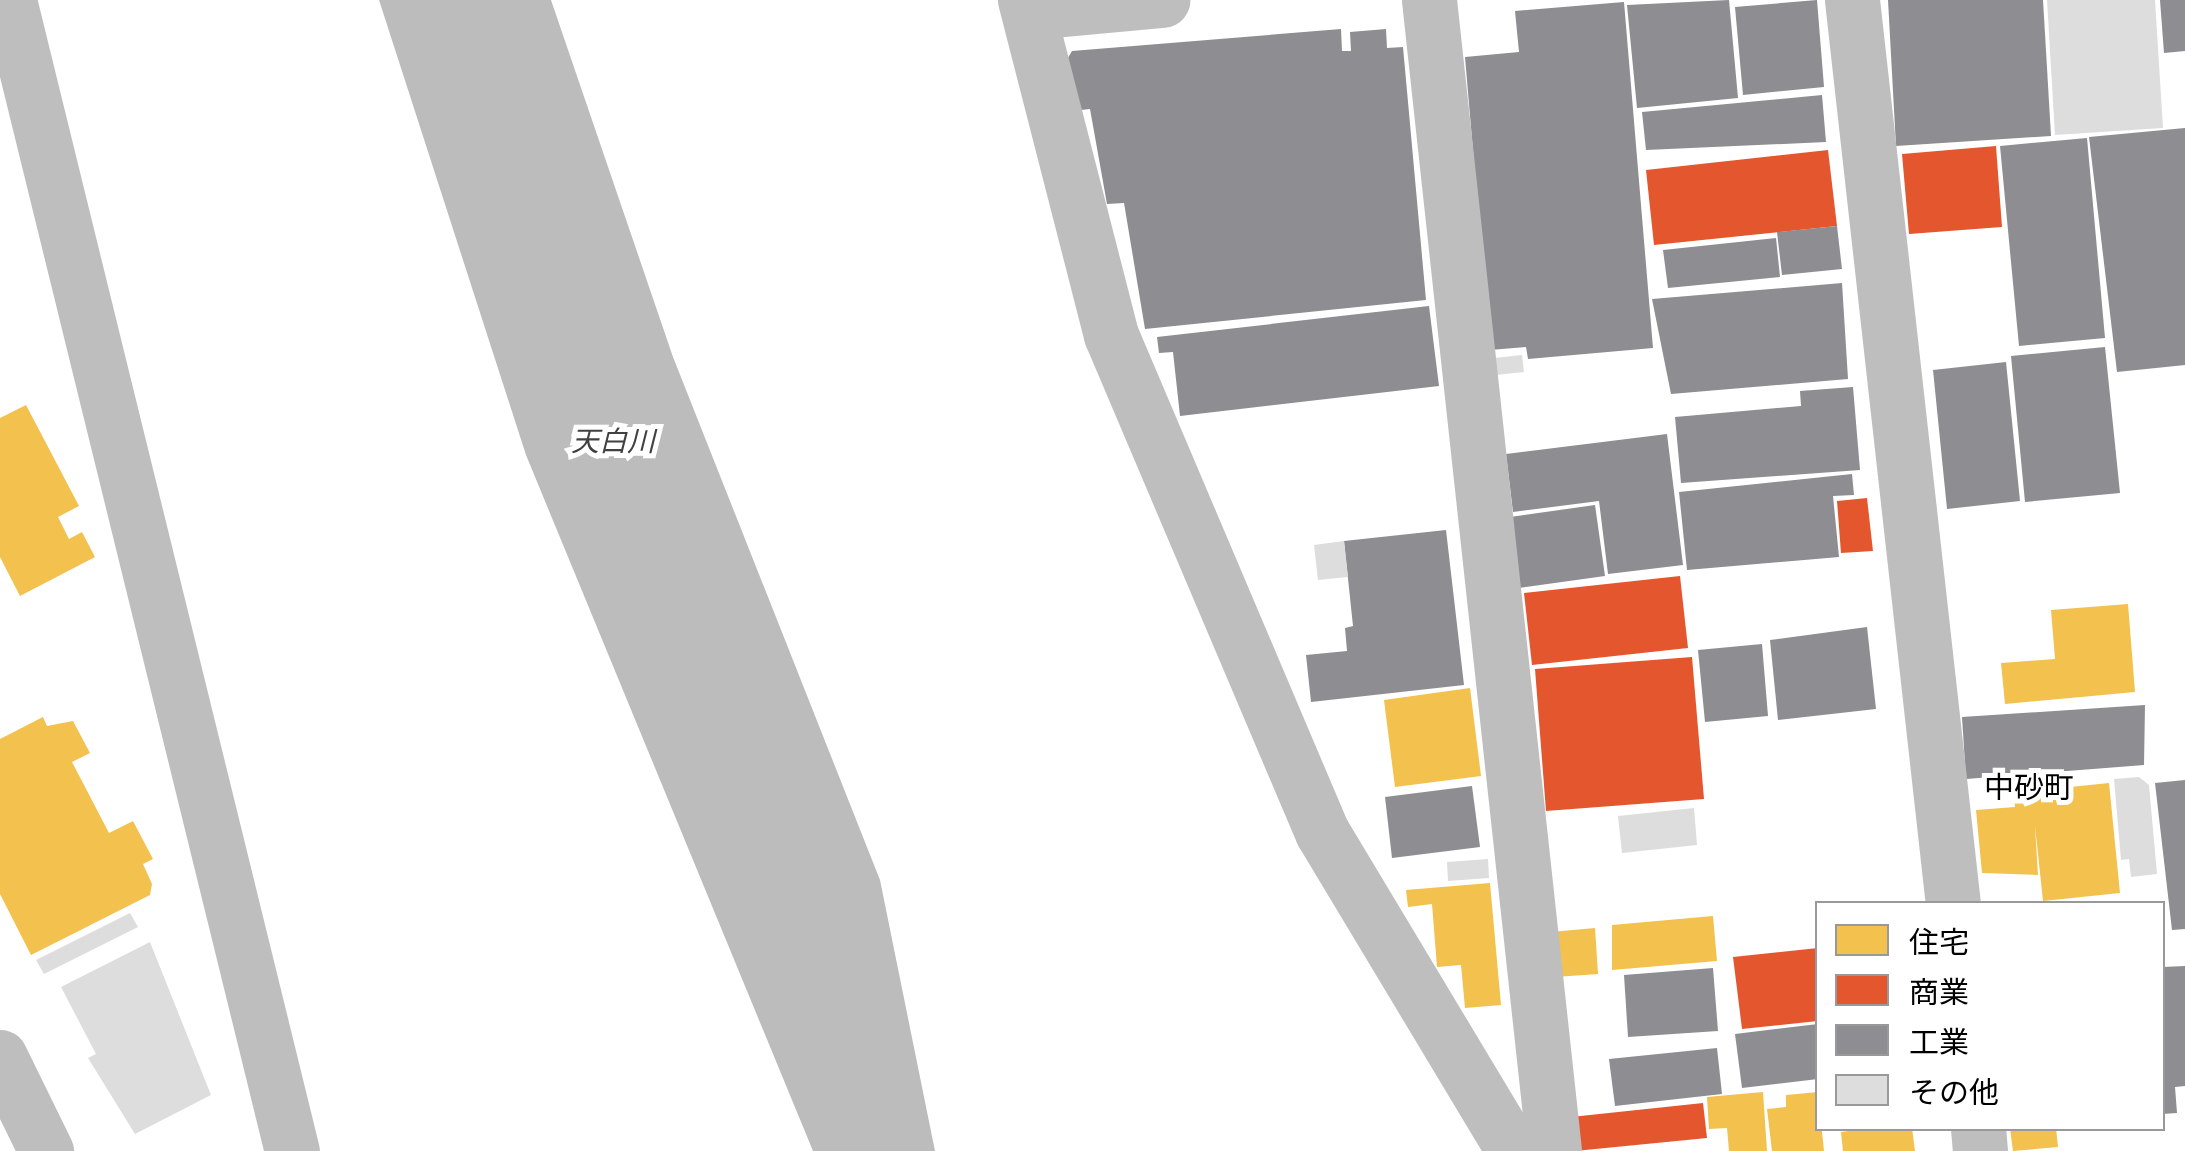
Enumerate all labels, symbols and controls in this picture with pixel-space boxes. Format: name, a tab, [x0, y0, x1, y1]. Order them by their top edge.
water label: 天白川	[571, 425, 655, 459]
district label: 中砂町	[1984, 771, 2074, 807]
legend	[1815, 901, 2165, 1131]
text: 住宅	[1909, 925, 1969, 962]
text: 商業	[1909, 975, 1969, 1012]
text: 工業	[1909, 1025, 1969, 1062]
text: その他	[1909, 1075, 1999, 1112]

